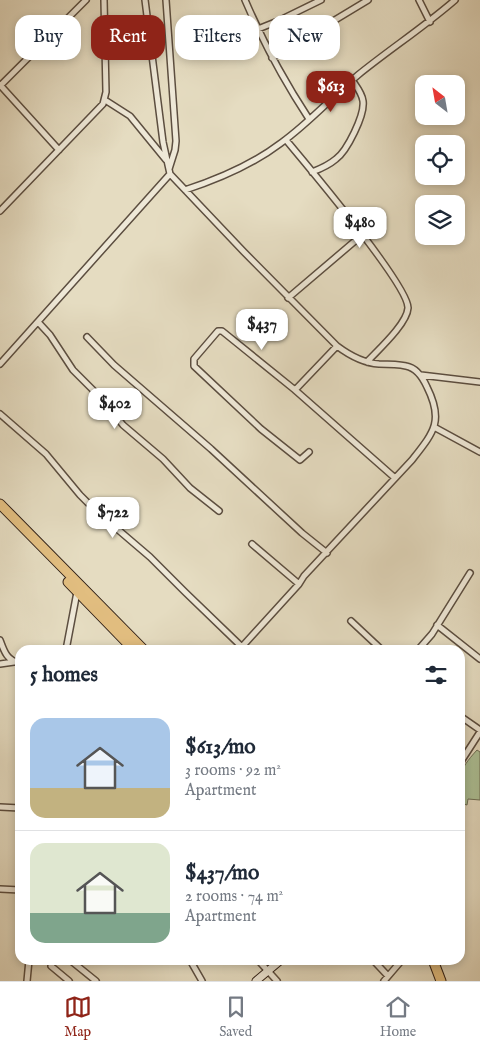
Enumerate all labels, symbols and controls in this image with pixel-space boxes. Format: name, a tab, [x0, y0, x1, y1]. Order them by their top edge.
chip: Buy	[15, 15, 81, 60]
chip: Rent	[91, 15, 165, 60]
chip: Filters	[175, 15, 259, 60]
chip: New	[269, 15, 340, 60]
pin: $613	[301, 70, 361, 113]
north arrow	[415, 75, 465, 125]
map controls	[415, 75, 465, 245]
text: $613	[317, 77, 345, 97]
button: locate	[415, 135, 465, 185]
button: layers	[415, 195, 465, 245]
pin: $480	[330, 206, 390, 249]
text: $480	[345, 213, 375, 233]
pin: $437	[232, 308, 292, 351]
text: $437	[247, 315, 277, 335]
pin: $402	[85, 388, 145, 430]
text: $402	[99, 394, 131, 414]
pin: $722	[83, 496, 143, 539]
text: $722	[97, 503, 129, 523]
icon: filters	[422, 661, 450, 689]
text: 5 homes	[30, 662, 98, 689]
text: $613/mo	[185, 734, 256, 761]
icon: home	[70, 738, 130, 798]
text: 3 rooms · 92 m²	[185, 761, 281, 781]
text: Apartment	[185, 781, 256, 801]
text: $437/mo	[185, 860, 259, 887]
icon: home	[70, 863, 130, 923]
text: 2 rooms · 74 m²	[185, 887, 283, 907]
text: Apartment	[185, 907, 256, 927]
tab: Map	[64, 993, 92, 1041]
tab: Saved	[219, 993, 252, 1041]
tab: Home	[380, 993, 416, 1041]

